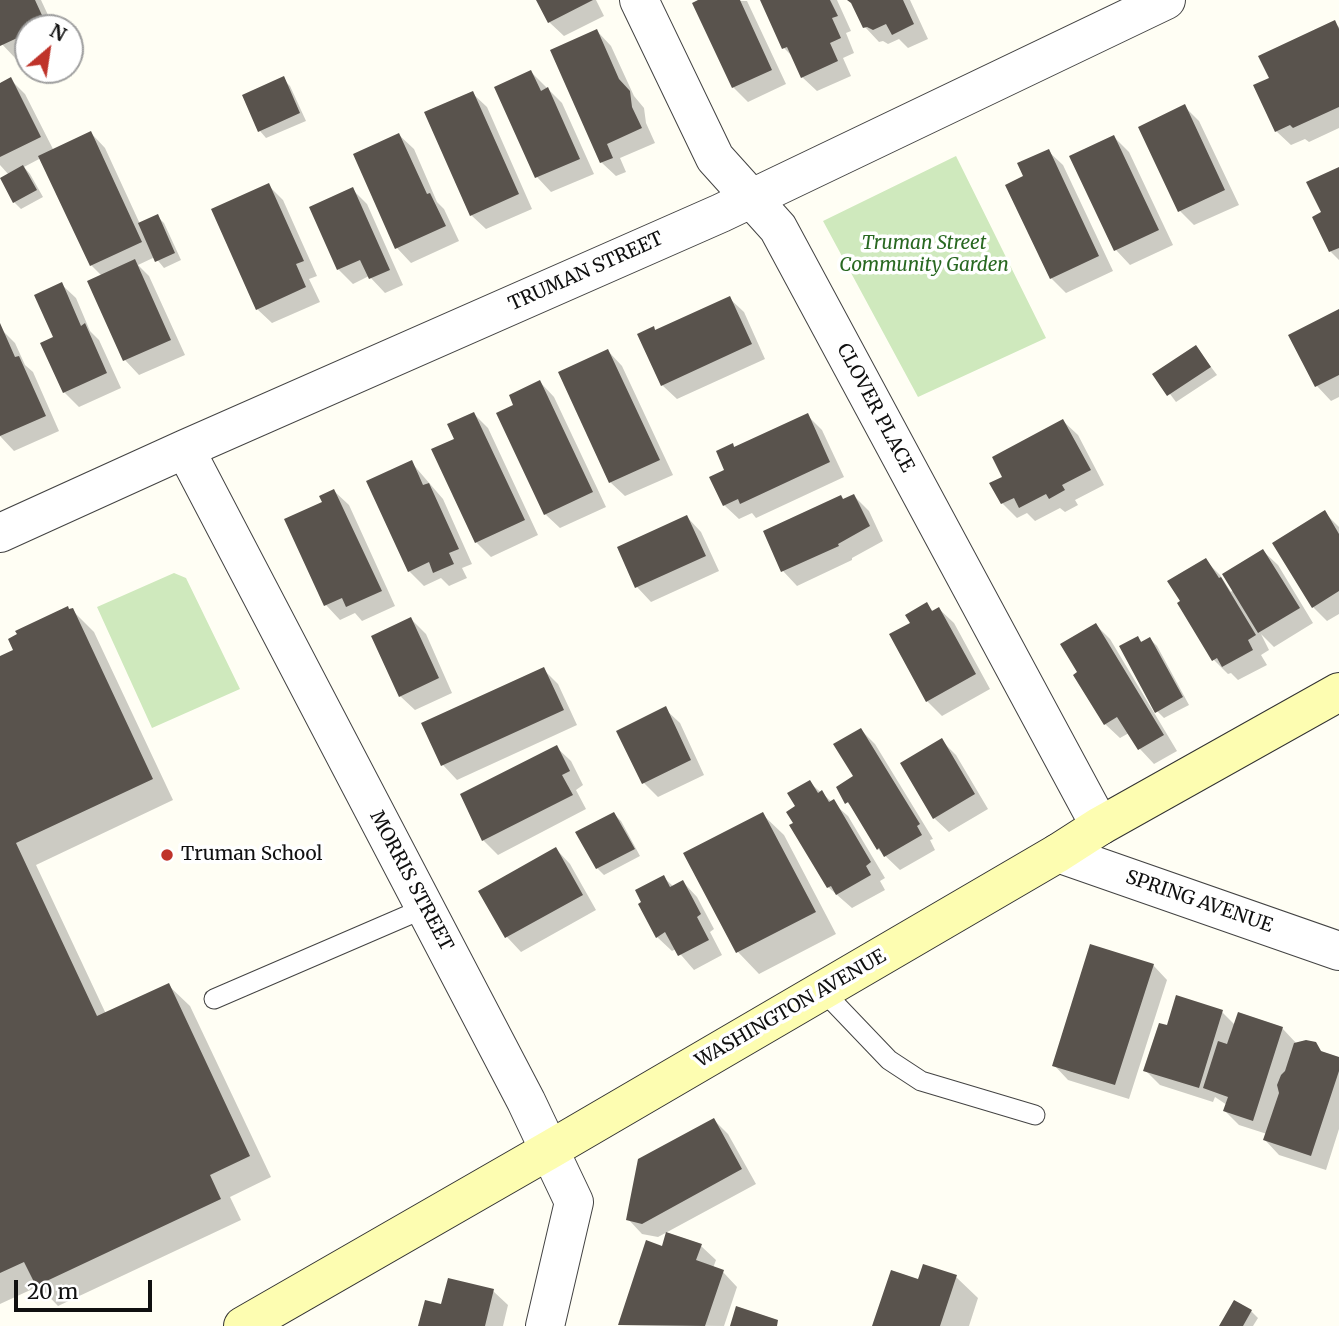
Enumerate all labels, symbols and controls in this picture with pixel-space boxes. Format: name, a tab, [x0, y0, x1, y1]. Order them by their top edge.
north arrow	[14, 14, 84, 84]
text: N	[46, 18, 71, 47]
street label: TRUMAN STREET	[505, 228, 667, 316]
park label: Truman Street Community Garden	[839, 233, 1009, 277]
street label: CLOVER PLACE	[832, 340, 918, 476]
street label: MORRIS STREET	[364, 807, 458, 955]
place label: Truman School	[181, 844, 322, 866]
marker: Truman School	[159, 847, 175, 863]
street label: SPRING AVENUE	[1122, 866, 1276, 938]
street label: WASHINGTON AVENUE	[692, 945, 890, 1073]
scale bar	[18, 1266, 156, 1310]
text: 20 m	[27, 1278, 78, 1305]

